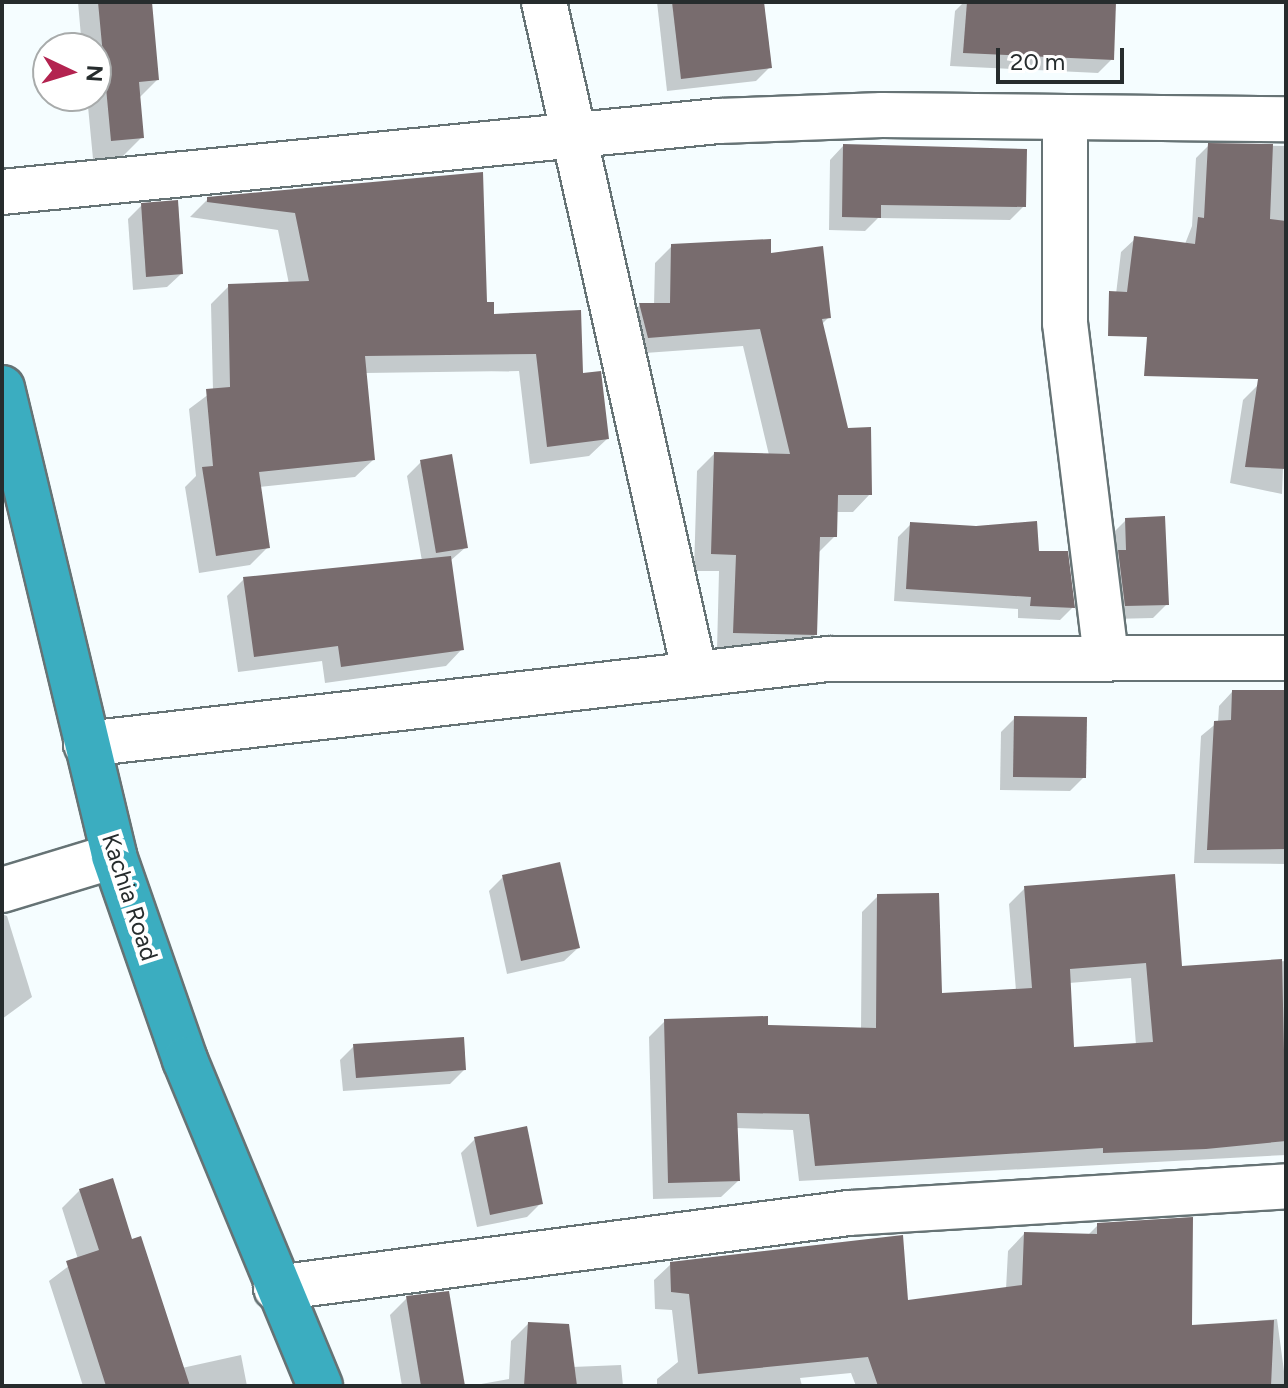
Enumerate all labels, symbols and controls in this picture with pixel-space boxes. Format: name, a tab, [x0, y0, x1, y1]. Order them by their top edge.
north arrow	[32, 32, 112, 112]
scale bar	[1000, 32, 1128, 82]
text: 20 m	[1010, 47, 1065, 76]
text: N	[80, 64, 109, 83]
street label: Kachia Road	[96, 830, 164, 964]

